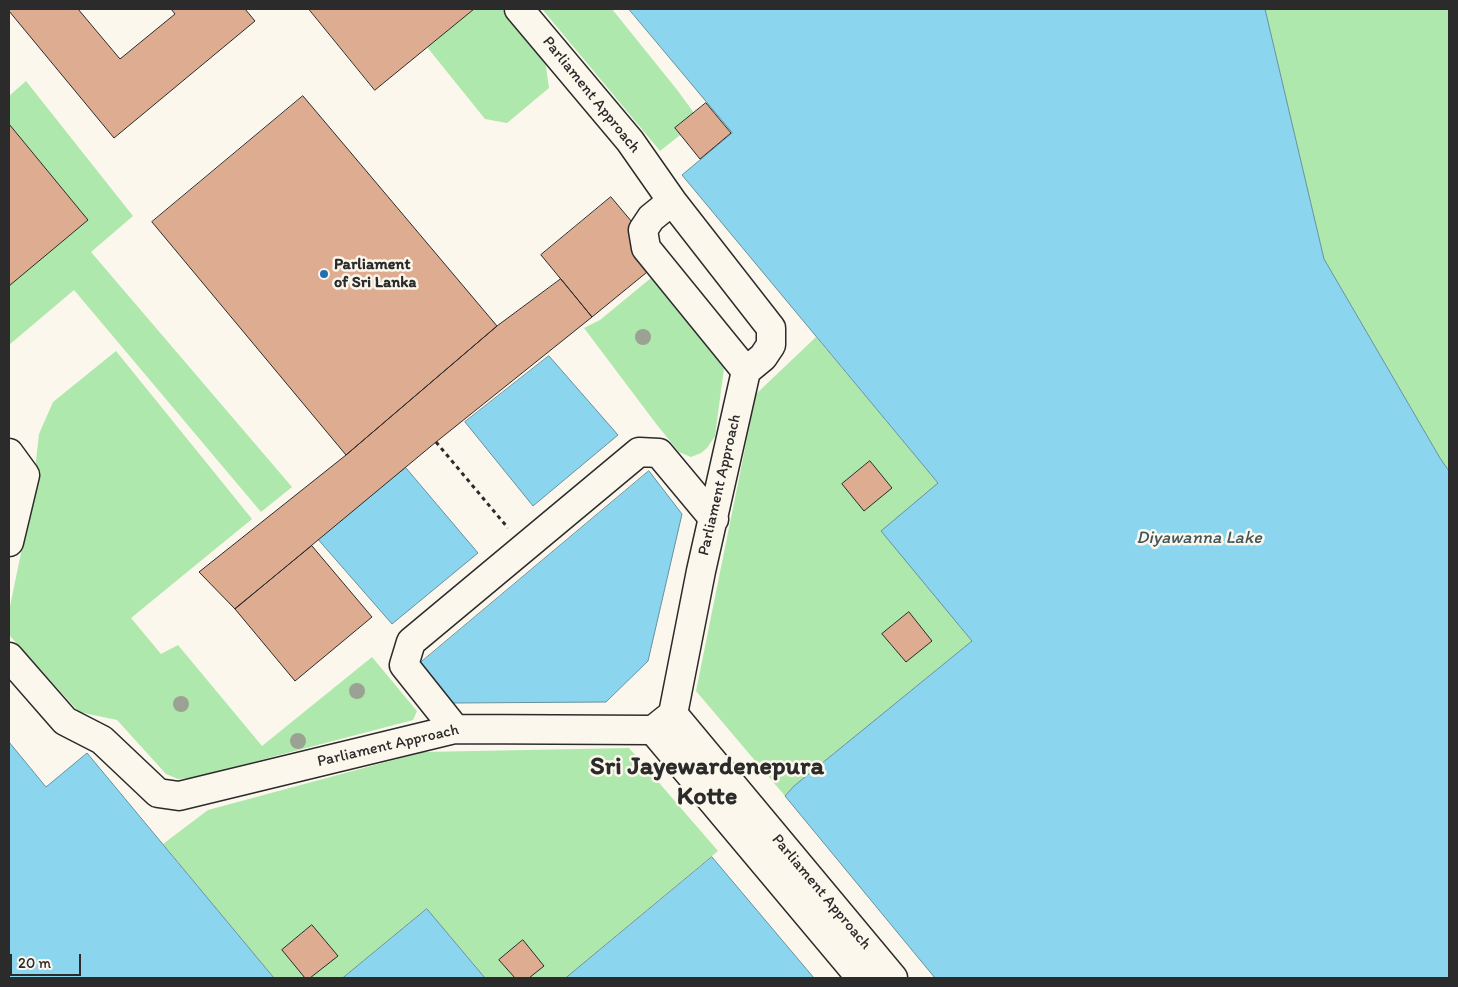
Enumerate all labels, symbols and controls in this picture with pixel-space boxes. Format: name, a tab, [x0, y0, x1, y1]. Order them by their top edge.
street label: Parliament Approach	[538, 33, 644, 157]
place label: Parliament of Sri Lanka	[334, 255, 416, 293]
marker: Parliament of Sri Lanka	[318, 268, 330, 280]
street label: Parliament Approach	[694, 412, 746, 558]
water label: Diyawanna Lake	[1136, 527, 1262, 549]
street label: Parliament Approach	[315, 720, 461, 772]
district label: Sri Jayewardenepura Kotte	[590, 751, 824, 812]
street label: Parliament Approach	[767, 830, 875, 954]
scale bar	[12, 944, 84, 976]
text: 20 m	[18, 954, 51, 972]

